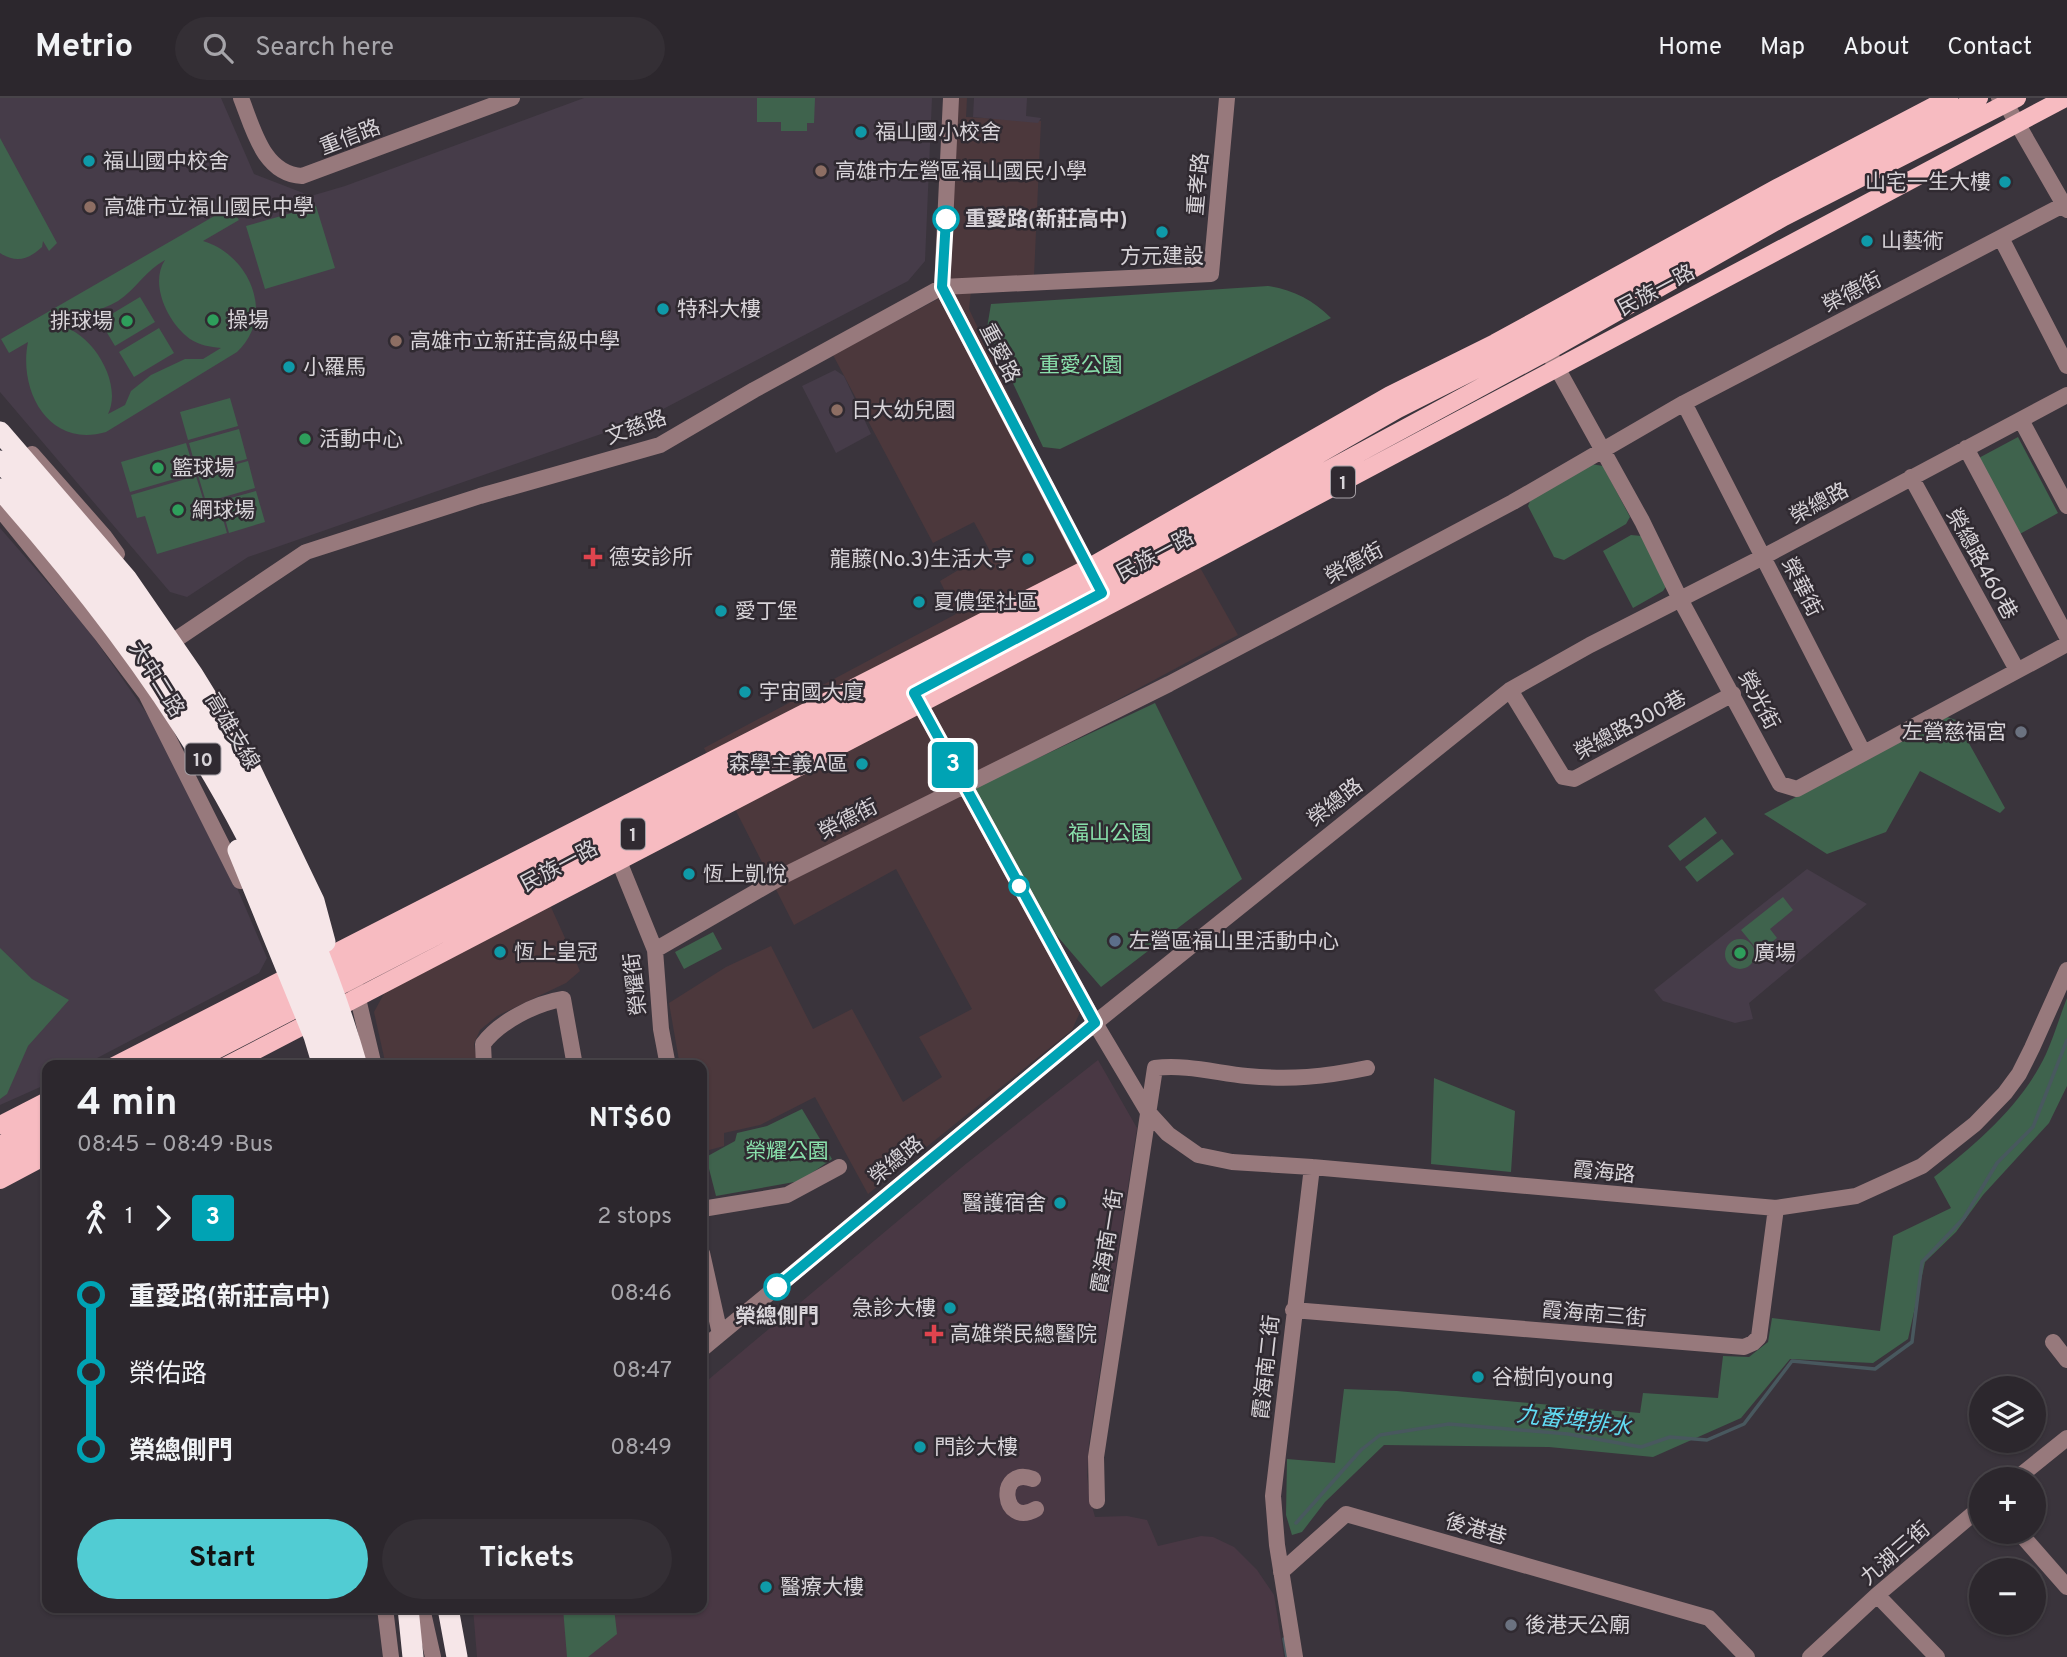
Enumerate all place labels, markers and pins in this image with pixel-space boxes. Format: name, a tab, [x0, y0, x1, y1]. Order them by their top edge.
place label: 福山國小校舍	[875, 120, 1001, 147]
marker: 福山國小校舍	[853, 124, 869, 140]
place label: 福山國中校舍	[103, 149, 229, 176]
marker: 福山國中校舍	[81, 153, 97, 169]
place label: 高雄市左營區福山國民小學	[835, 159, 1087, 186]
marker: 高雄市左營區福山國民小學	[813, 163, 829, 179]
place label: 山宅一生大樓	[1865, 170, 1991, 197]
marker: 山宅一生大樓	[1997, 174, 2013, 190]
place label: 高雄市立福山國民中學	[104, 195, 314, 222]
marker: 高雄市立福山國民中學	[82, 199, 98, 215]
marker: 重愛路(新莊高中)	[933, 206, 959, 232]
place label: 重愛路(新莊高中)	[965, 207, 1128, 234]
marker: 方元建設	[1154, 224, 1170, 240]
place label: 山藝術	[1881, 229, 1944, 256]
marker: 山藝術	[1859, 233, 1875, 249]
place label: 方元建設	[1120, 244, 1204, 271]
place label: 特科大樓	[677, 297, 761, 324]
marker: 特科大樓	[655, 301, 671, 317]
place label: 操場	[227, 308, 269, 335]
place label: 排球場	[50, 309, 113, 336]
marker: 操場	[205, 312, 221, 328]
marker: 排球場	[119, 313, 135, 329]
place label: 高雄市立新莊高級中學	[410, 329, 620, 356]
marker: 高雄市立新莊高級中學	[388, 333, 404, 349]
place label: 小羅馬	[303, 355, 366, 382]
marker: 小羅馬	[281, 359, 297, 375]
place label: 日大幼兒園	[851, 398, 956, 425]
marker: 日大幼兒園	[829, 402, 845, 418]
place label: 活動中心	[319, 427, 403, 454]
marker: 活動中心	[297, 431, 313, 447]
place label: 籃球場	[172, 456, 235, 483]
marker: 籃球場	[150, 460, 166, 476]
place label: 網球場	[192, 498, 255, 525]
marker: 網球場	[170, 502, 186, 518]
place label: 德安診所	[609, 545, 693, 572]
marker: 德安診所	[583, 547, 603, 567]
place label: 龍藤(No.3)生活大亨	[830, 547, 1014, 574]
marker: 龍藤(No.3)生活大亨	[1020, 551, 1036, 567]
place label: 夏儂堡社區	[933, 590, 1038, 617]
marker: 夏儂堡社區	[911, 594, 927, 610]
place label: 愛丁堡	[735, 599, 798, 626]
marker: 愛丁堡	[713, 603, 729, 619]
place label: 宇宙國大廈	[759, 680, 864, 707]
marker: 宇宙國大廈	[737, 684, 753, 700]
place label: 左營慈福宮	[1902, 720, 2007, 747]
marker: 左營慈福宮	[2013, 724, 2029, 740]
place label: 森學主義A區	[729, 752, 848, 779]
marker: 森學主義A區	[854, 756, 870, 772]
place label: 恆上凱悅	[703, 862, 787, 889]
marker: 恆上凱悅	[681, 866, 697, 882]
unlabelled marker	[1009, 876, 1029, 896]
place label: 左營區福山里活動中心	[1129, 929, 1339, 956]
marker: 左營區福山里活動中心	[1107, 933, 1123, 949]
place label: 恆上皇冠	[514, 940, 598, 967]
place label: 廣場	[1754, 941, 1796, 968]
marker: 恆上皇冠	[492, 944, 508, 960]
marker: 廣場	[1732, 945, 1748, 961]
place label: 醫護宿舍	[962, 1191, 1046, 1218]
marker: 醫護宿舍	[1052, 1195, 1068, 1211]
marker: 榮總側門	[764, 1274, 790, 1300]
place label: 急診大樓	[852, 1296, 936, 1323]
marker: 急診大樓	[942, 1300, 958, 1316]
place label: 榮總側門	[735, 1304, 819, 1331]
place label: 高雄榮民總醫院	[950, 1322, 1097, 1349]
marker: 高雄榮民總醫院	[924, 1324, 944, 1344]
place label: 谷樹向young	[1492, 1365, 1614, 1392]
marker: 谷樹向young	[1470, 1369, 1486, 1385]
place label: 門診大樓	[934, 1435, 1018, 1462]
marker: 門診大樓	[912, 1439, 928, 1455]
place label: 醫療大樓	[780, 1575, 864, 1602]
marker: 醫療大樓	[758, 1579, 774, 1595]
place label: 後港天公廟	[1525, 1613, 1630, 1640]
marker: 後港天公廟	[1503, 1617, 1519, 1633]

